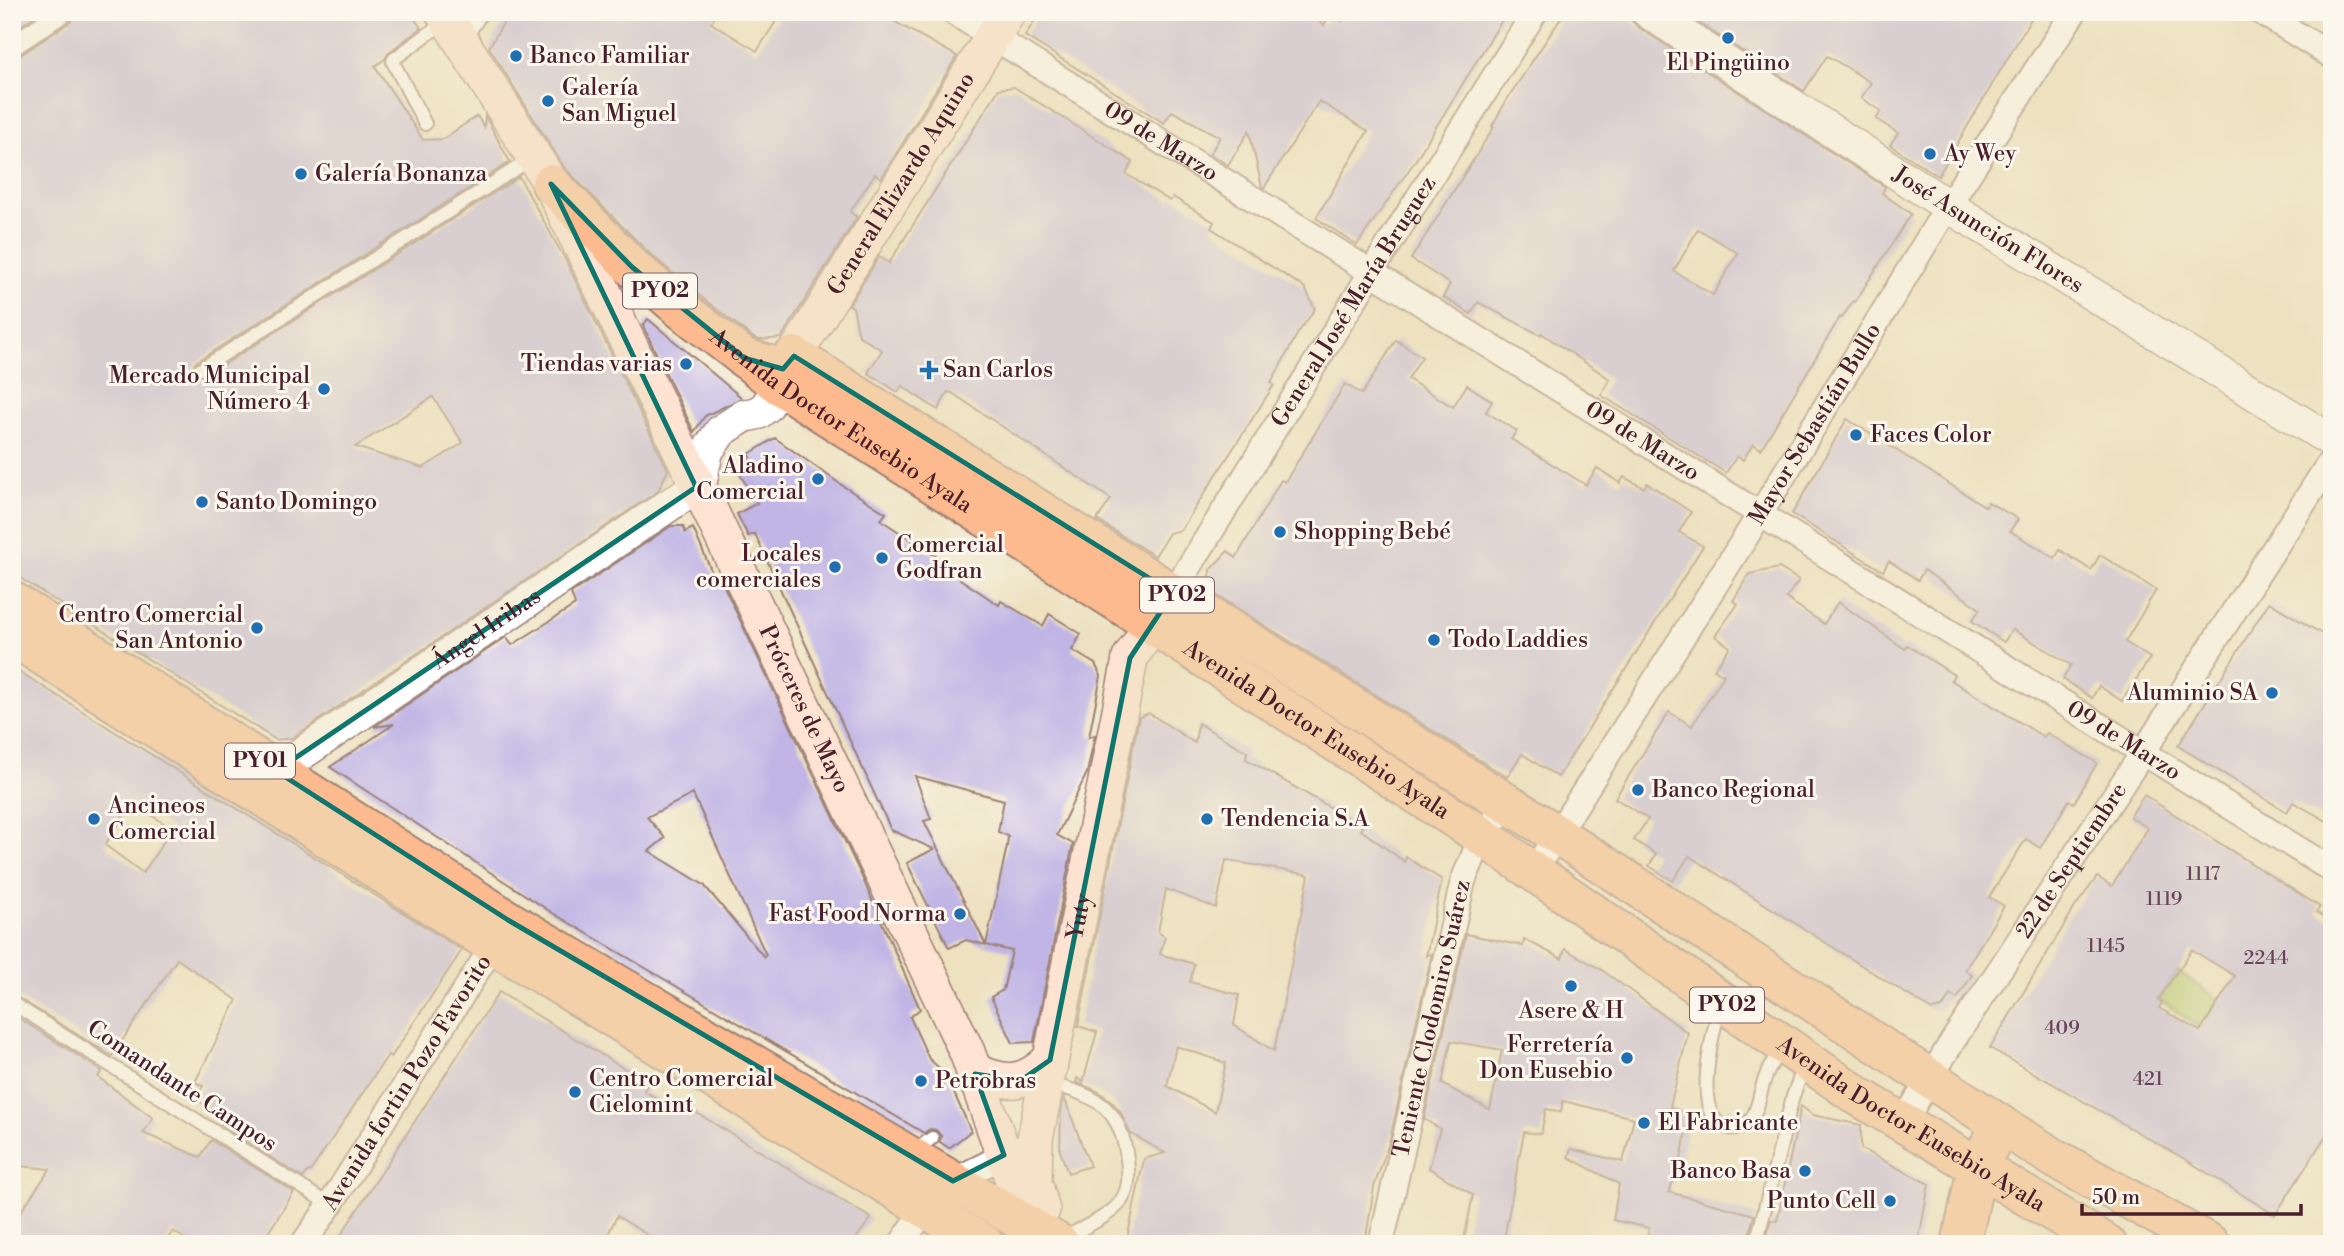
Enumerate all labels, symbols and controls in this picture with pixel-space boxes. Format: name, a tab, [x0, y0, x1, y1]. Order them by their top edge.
marker: El Pingüino	[1720, 30, 1736, 46]
place label: Banco Familiar	[529, 42, 690, 70]
marker: Banco Familiar	[508, 48, 524, 64]
place label: El Pingüino	[1666, 49, 1790, 77]
street label: General Elizardo Aquino	[821, 67, 981, 300]
place label: Galería San Miguel	[562, 74, 677, 128]
marker: Galería San Miguel	[540, 93, 556, 109]
street label: 09 de Marzo	[1099, 95, 1223, 187]
place label: Ay Wey	[1943, 140, 2017, 168]
marker: Ay Wey	[1922, 146, 1938, 162]
place label: Galería Bonanza	[315, 160, 488, 188]
street label: José Asunción Flores	[1887, 160, 2089, 299]
marker: Galería Bonanza	[293, 166, 309, 182]
street label: General José María Bruguez	[1265, 171, 1442, 432]
road number: PY02	[623, 274, 697, 308]
street label: Mayor Sebastián Bullo	[1743, 318, 1887, 530]
street label: Avenida Doctor Eusebio Ayala	[703, 322, 978, 520]
place label: Tiendas varias	[521, 350, 672, 378]
marker: Tiendas varias	[678, 356, 694, 372]
place label: San Carlos	[943, 356, 1053, 384]
place label: Mercado Municipal Número 4	[109, 362, 310, 416]
marker: San Carlos	[921, 362, 937, 378]
marker: Mercado Municipal Número 4	[316, 381, 332, 397]
street label: 09 de Marzo	[1580, 395, 1705, 487]
place label: Faces Color	[1870, 421, 1992, 449]
marker: Faces Color	[1848, 427, 1864, 443]
place label: Aladino Comercial	[696, 452, 804, 506]
marker: Aladino Comercial	[810, 471, 826, 487]
place label: Santo Domingo	[216, 488, 377, 516]
marker: Santo Domingo	[194, 494, 210, 510]
place label: Shopping Bebé	[1294, 518, 1451, 546]
marker: Shopping Bebé	[1272, 524, 1288, 540]
place label: Comercial Godfran	[896, 531, 1004, 585]
place label: Locales comerciales	[696, 540, 821, 594]
marker: Comercial Godfran	[874, 550, 890, 566]
marker: Locales comerciales	[827, 559, 843, 575]
road number: PY02	[1140, 578, 1214, 612]
street label: Ángel Iribas	[424, 582, 546, 676]
place label: Centro Comercial San Antonio	[59, 601, 243, 655]
marker: Centro Comercial San Antonio	[249, 620, 265, 636]
street label: Próceres de Mayo	[752, 620, 856, 798]
place label: Todo Laddies	[1448, 626, 1588, 654]
marker: Todo Laddies	[1426, 632, 1442, 648]
street label: Avenida Doctor Eusebio Ayala	[1177, 633, 1455, 826]
place label: Aluminio SA	[2126, 679, 2259, 707]
marker: Aluminio SA	[2264, 685, 2280, 701]
street label: 09 de Marzo	[2062, 694, 2186, 787]
road number: PY01	[225, 744, 295, 778]
place label: Banco Regional	[1651, 776, 1815, 804]
street label: 22 de Septiembre	[2010, 777, 2133, 944]
marker: Banco Regional	[1630, 782, 1646, 798]
place label: Ancineos Comercial	[107, 792, 216, 846]
place label: Tendencia S.A	[1221, 805, 1370, 833]
marker: Ancineos Comercial	[86, 811, 102, 827]
marker: Tendencia S.A	[1199, 811, 1215, 827]
house number: 1117	[2186, 862, 2221, 886]
street label: Teniente Clodomiro Suárez	[1387, 877, 1477, 1160]
house number: 1119	[2146, 887, 2182, 911]
street label: Yuty	[1061, 890, 1098, 943]
place label: Fast Food Norma	[768, 900, 946, 928]
marker: Fast Food Norma	[952, 906, 968, 922]
house number: 1145	[2087, 934, 2125, 958]
house number: 2244	[2244, 946, 2288, 970]
street label: Avenida fortin Pozo Favorito	[315, 949, 498, 1217]
marker: Asere & H	[1563, 978, 1579, 994]
road number: PY02	[1690, 988, 1764, 1023]
place label: Asere & H	[1517, 997, 1624, 1025]
street label: Comandante Campos	[82, 1014, 282, 1158]
house number: 409	[2044, 1016, 2080, 1040]
street label: Avenida Doctor Eusebio Ayala	[1771, 1030, 2051, 1218]
place label: Ferretería Don Eusebio	[1479, 1031, 1613, 1085]
marker: Ferretería Don Eusebio	[1619, 1050, 1635, 1066]
place label: Centro Comercial Cielomint	[589, 1065, 774, 1119]
place label: Petrobras	[935, 1067, 1036, 1095]
house number: 421	[2133, 1067, 2163, 1091]
marker: Petrobras	[913, 1073, 929, 1089]
marker: Centro Comercial Cielomint	[567, 1084, 583, 1100]
place label: El Fabricante	[1658, 1109, 1798, 1137]
marker: El Fabricante	[1636, 1115, 1652, 1131]
place label: Banco Basa	[1670, 1157, 1791, 1185]
marker: Banco Basa	[1797, 1163, 1813, 1179]
scale bar	[2082, 1172, 2300, 1216]
text: 50 m	[2092, 1185, 2140, 1211]
place label: Punto Cell	[1767, 1187, 1876, 1215]
marker: Punto Cell	[1882, 1193, 1898, 1209]

